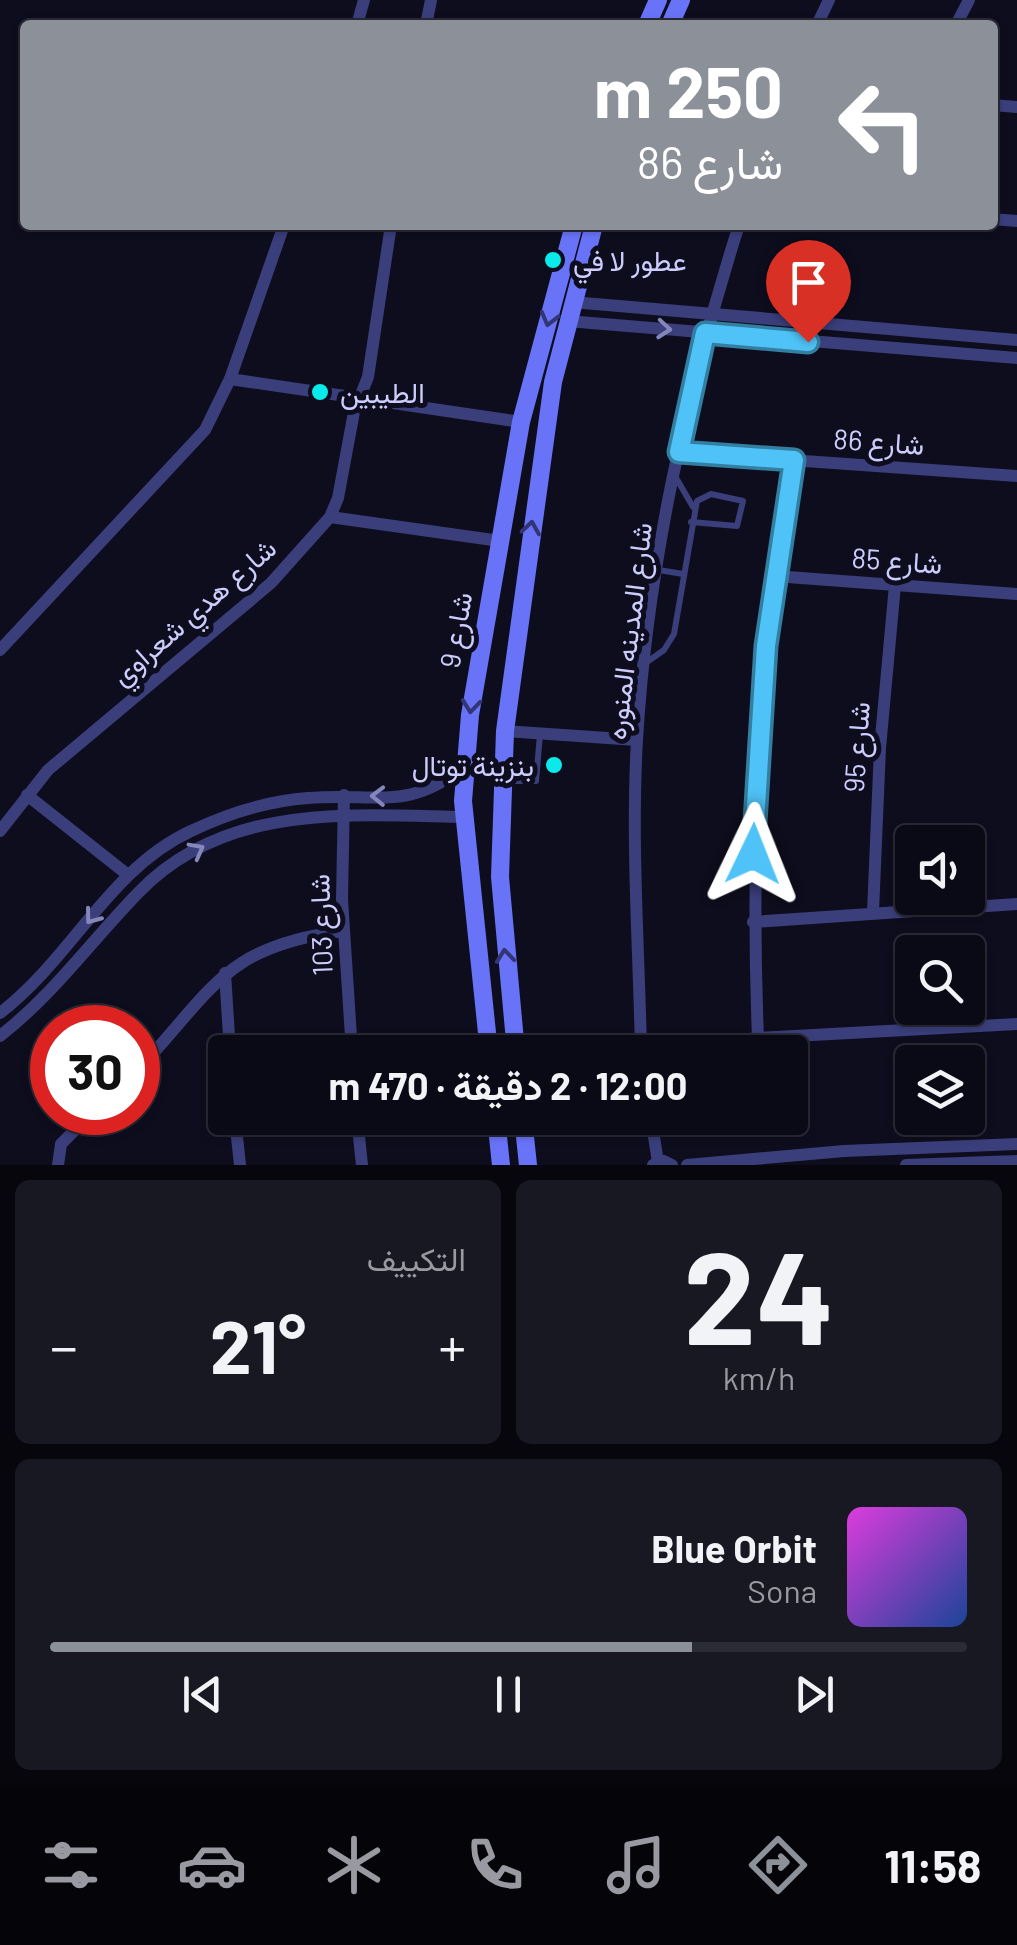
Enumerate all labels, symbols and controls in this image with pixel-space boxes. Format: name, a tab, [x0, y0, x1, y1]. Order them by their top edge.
text: 250 m	[594, 48, 783, 132]
icon: left	[818, 60, 948, 190]
text: شارع 86	[637, 134, 783, 188]
pin	[766, 240, 851, 343]
place label: عطور لا في	[573, 243, 687, 284]
marker: عطور لا في	[542, 249, 564, 271]
icon: arrive	[781, 255, 836, 310]
one-way arrow	[540, 310, 561, 327]
one-way arrow	[656, 318, 672, 340]
place label: الطيبين	[340, 375, 425, 410]
marker: الطيبين	[309, 381, 331, 403]
street label: شارع 86	[832, 421, 926, 464]
one-way arrow	[519, 519, 540, 536]
street label: شارع المدينه المنوره	[598, 520, 661, 742]
street label: شارع هدي شعراوي	[104, 530, 287, 697]
street label: شارع 85	[850, 540, 944, 583]
street label: شارع 9	[432, 589, 481, 671]
one-way arrow	[461, 698, 482, 714]
street label: شارع 95	[836, 700, 879, 794]
place label: بنزينة توتال	[412, 748, 534, 784]
marker: بنزينة توتال	[543, 754, 565, 776]
one-way arrow	[369, 785, 384, 807]
position arrow	[701, 802, 805, 906]
map controls	[895, 825, 985, 1135]
button: sound	[895, 825, 985, 915]
one-way arrow	[186, 842, 204, 862]
street label: شارع 103	[301, 873, 342, 977]
one-way arrow	[87, 906, 104, 924]
button: search	[895, 935, 985, 1025]
one-way arrow	[495, 947, 516, 963]
speed limit sign: 30	[30, 1005, 160, 1135]
button: layers	[895, 1045, 985, 1135]
text: 12:00 · 2 دقيقة · 470 m	[329, 1062, 687, 1108]
text: 24	[683, 1215, 835, 1371]
text: التكييف	[367, 1239, 466, 1277]
text: 21°	[210, 1299, 306, 1389]
text: −	[50, 1312, 78, 1378]
text: +	[438, 1312, 466, 1378]
text: km/h	[723, 1358, 795, 1396]
text: Blue Orbit	[651, 1525, 817, 1571]
text: Sona	[747, 1571, 817, 1609]
icon: previous	[175, 1667, 230, 1722]
icon: pause	[481, 1667, 536, 1722]
icon: next	[787, 1667, 842, 1722]
icon: filters	[36, 1830, 106, 1900]
icon: car	[177, 1830, 247, 1900]
icon: climate	[319, 1830, 389, 1900]
icon: phone	[460, 1830, 530, 1900]
icon: music	[601, 1830, 671, 1900]
icon: directions	[743, 1830, 813, 1900]
text: 11:58	[884, 1838, 981, 1892]

